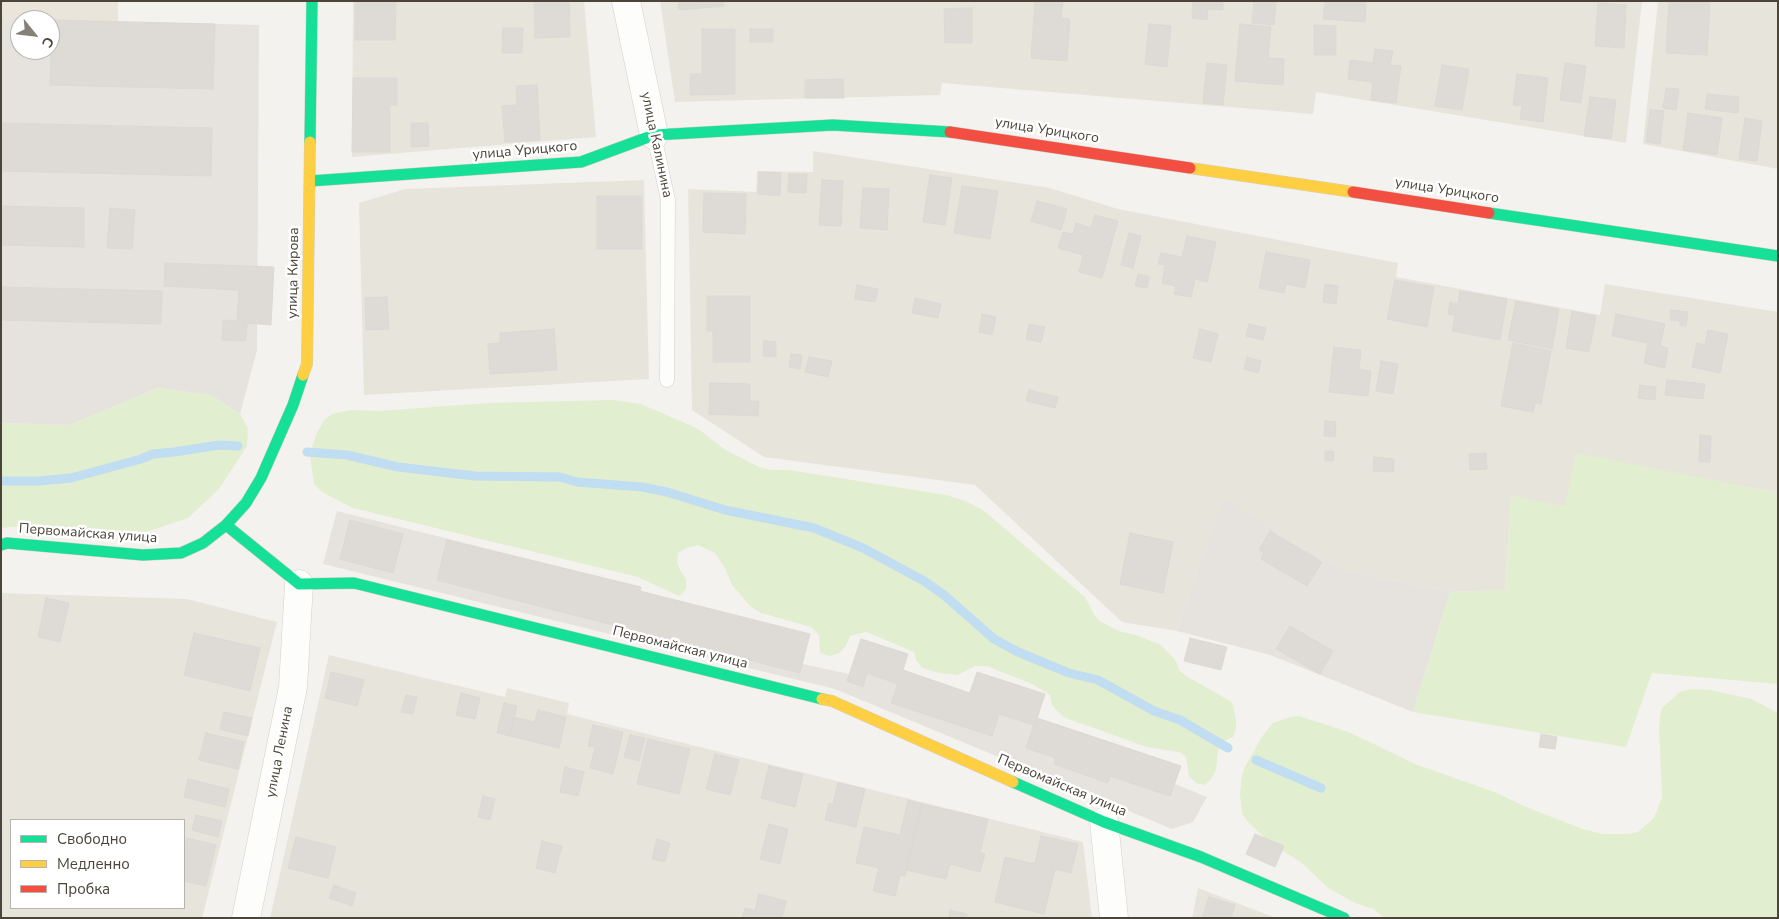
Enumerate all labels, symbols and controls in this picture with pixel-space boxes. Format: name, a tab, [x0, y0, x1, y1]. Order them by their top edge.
north arrow	[10, 10, 60, 60]
text: С	[37, 33, 58, 51]
street label: улица Калинина	[637, 91, 675, 199]
street label: улица Урицкого	[994, 114, 1100, 148]
street label: улица Урицкого	[472, 138, 578, 164]
street label: улица Урицкого	[1394, 174, 1500, 208]
street label: улица Кирова	[285, 227, 303, 319]
street label: Первомайская улица	[18, 521, 158, 547]
street label: Первомайская улица	[611, 623, 749, 673]
street label: улица Ленина	[263, 705, 297, 799]
street label: Первомайская улица	[995, 751, 1129, 821]
legend	[10, 819, 185, 909]
text: Свободно	[57, 829, 127, 849]
text: Медленно	[57, 854, 130, 874]
text: Пробка	[57, 879, 110, 899]

